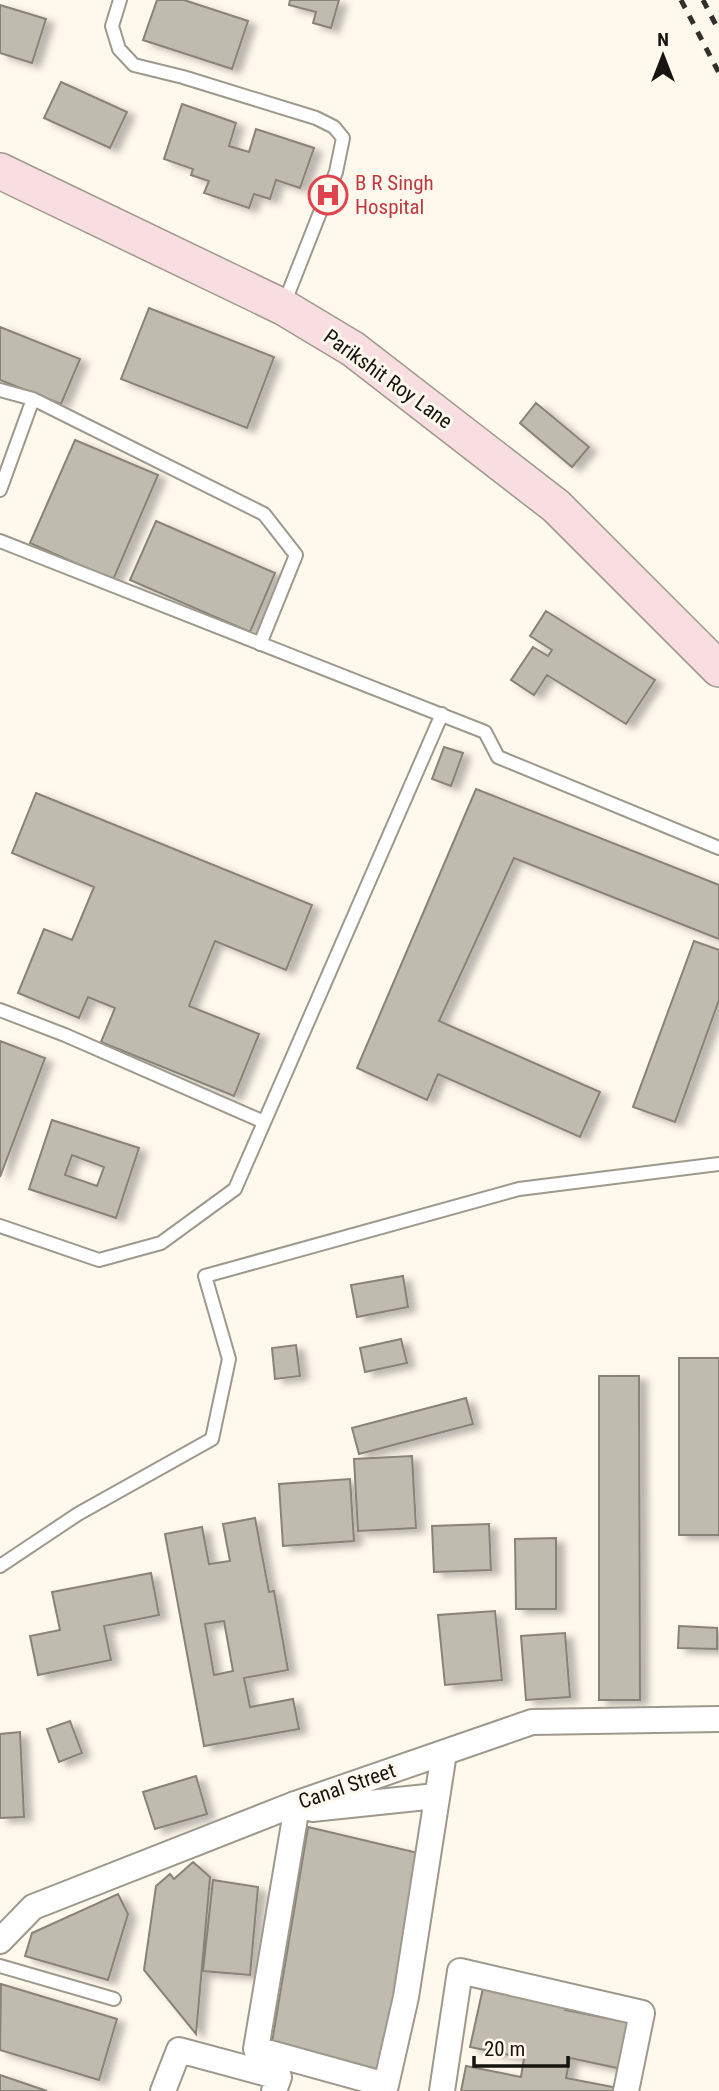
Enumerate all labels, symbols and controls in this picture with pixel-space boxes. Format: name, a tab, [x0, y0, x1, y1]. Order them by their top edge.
north arrow	[628, 21, 698, 91]
text: N	[657, 28, 669, 51]
place label: B R Singh Hospital	[355, 171, 434, 219]
hospital icon: B R Singh Hospital	[307, 174, 349, 216]
street label: Parikshit Roy Lane	[319, 324, 457, 434]
street label: Canal Street	[295, 1758, 399, 1814]
scale bar	[474, 2024, 568, 2068]
text: 20 m	[484, 2037, 525, 2061]

